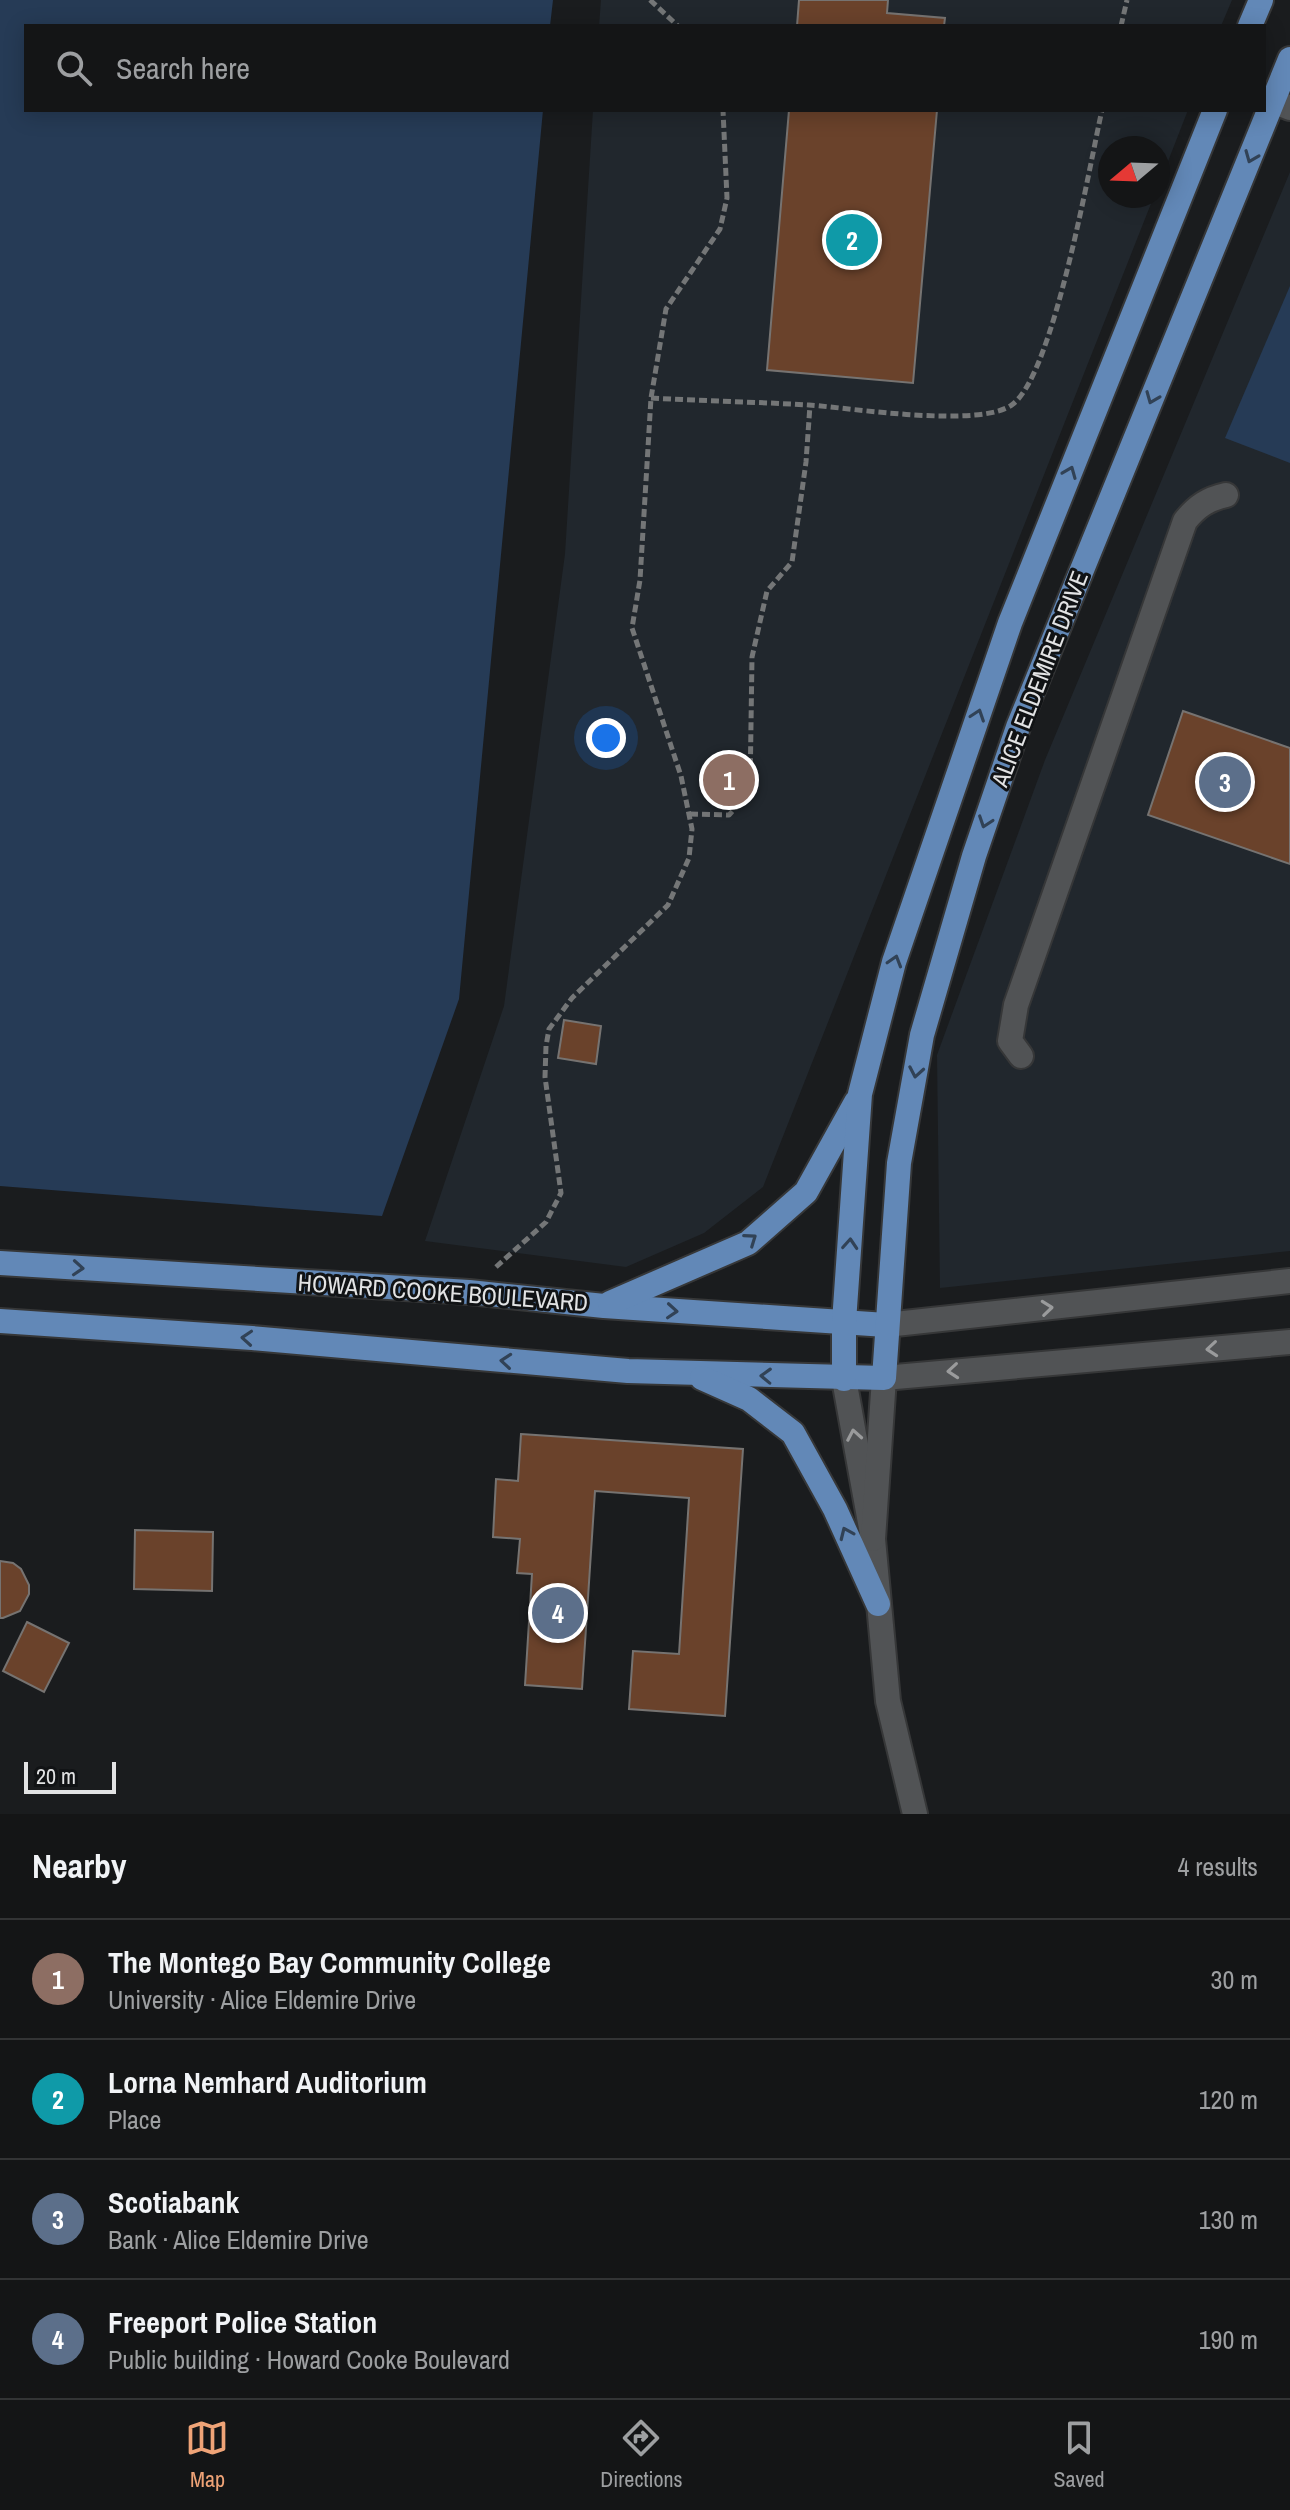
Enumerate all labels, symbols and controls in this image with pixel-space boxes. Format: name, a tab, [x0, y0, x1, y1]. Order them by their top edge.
search box	[24, 24, 1266, 112]
icon: search	[52, 46, 96, 90]
text: Search here	[116, 48, 250, 88]
north arrow	[1098, 136, 1170, 208]
one-way arrow	[1244, 149, 1260, 163]
pin: 2	[826, 210, 878, 270]
one-way arrow	[1146, 390, 1162, 404]
one-way arrow	[1060, 466, 1077, 480]
street label: ALICE ELDEMIRE DRIVE	[983, 566, 1095, 792]
one-way arrow	[969, 709, 985, 723]
your location	[586, 718, 626, 758]
pin: 1	[703, 750, 755, 810]
pin: 3	[1199, 752, 1251, 812]
one-way arrow	[979, 814, 995, 828]
one-way arrow	[886, 955, 902, 969]
one-way arrow	[908, 1066, 925, 1079]
one-way arrow	[742, 1234, 756, 1249]
one-way arrow	[841, 1237, 858, 1250]
one-way arrow	[72, 1259, 85, 1276]
street label: HOWARD COOKE BOULEVARD	[297, 1266, 589, 1318]
one-way arrow	[1041, 1299, 1054, 1316]
one-way arrow	[666, 1302, 679, 1319]
one-way arrow	[241, 1330, 254, 1347]
one-way arrow	[1205, 1340, 1218, 1357]
one-way arrow	[500, 1352, 513, 1369]
one-way arrow	[946, 1363, 959, 1380]
one-way arrow	[759, 1367, 772, 1384]
one-way arrow	[847, 1428, 864, 1442]
one-way arrow	[840, 1526, 856, 1541]
pin: 4	[532, 1583, 584, 1643]
scale bar	[24, 1758, 116, 1794]
text: 20 m	[36, 1761, 76, 1791]
text: Nearby	[32, 1843, 127, 1889]
text: 4 results	[1177, 1849, 1258, 1884]
text: The Montego Bay Community College	[108, 1942, 551, 1982]
text: 1	[52, 1962, 64, 1997]
text: 30 m	[1211, 1962, 1258, 1997]
text: University · Alice Eldemire Drive	[108, 1982, 416, 2017]
text: Lorna Nemhard Auditorium	[108, 2062, 427, 2102]
text: 2	[52, 2082, 64, 2117]
text: 120 m	[1199, 2082, 1258, 2117]
text: Place	[108, 2102, 161, 2137]
text: Scotiabank	[108, 2182, 239, 2222]
text: 3	[52, 2202, 64, 2237]
text: 130 m	[1199, 2202, 1258, 2237]
text: Bank · Alice Eldemire Drive	[108, 2222, 369, 2257]
text: Freeport Police Station	[108, 2302, 377, 2342]
text: 4	[52, 2322, 64, 2357]
text: 190 m	[1199, 2322, 1258, 2357]
text: Public building · Howard Cooke Boulevard	[108, 2342, 510, 2377]
tab: Map	[185, 2416, 229, 2494]
tab: Directions	[600, 2416, 683, 2494]
tab: Saved	[1053, 2416, 1105, 2494]

